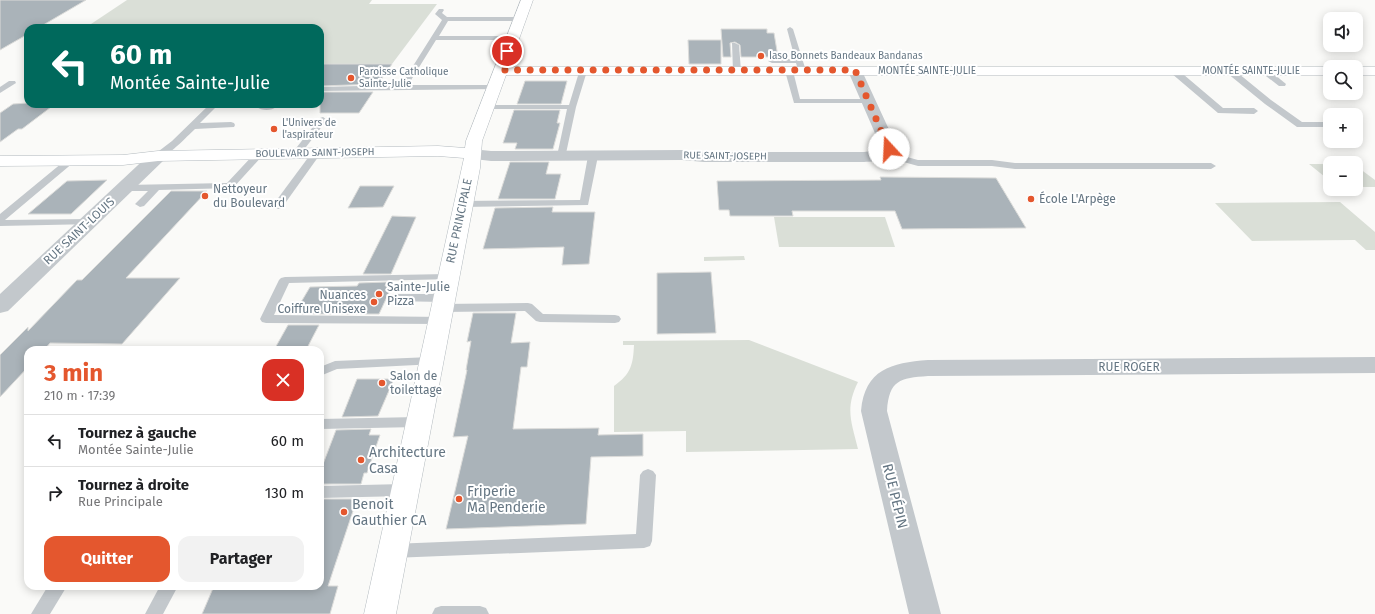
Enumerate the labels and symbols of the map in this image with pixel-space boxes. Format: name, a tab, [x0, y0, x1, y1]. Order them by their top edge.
pin	[490, 34, 524, 68]
place label: Iaso Bonnets Bandeaux Bandanas	[769, 50, 923, 62]
marker: Iaso Bonnets Bandeaux Bandanas	[756, 51, 766, 61]
street label: MONTÉE SAINTE-JULIE	[878, 63, 976, 77]
street label: MONTÉE SAINTE-JULIE	[1202, 63, 1300, 77]
place label: Paroisse Catholique Sainte-Julie	[359, 66, 449, 90]
marker: Paroisse Catholique Sainte-Julie	[346, 73, 356, 83]
place label: L'Univers de l'aspirateur	[282, 117, 336, 141]
marker: L'Univers de l'aspirateur	[269, 124, 279, 134]
position arrow	[868, 128, 910, 170]
street label: BOULEVARD SAINT-JOSEPH	[255, 146, 375, 160]
street label: RUE SAINT-JOSEPH	[683, 149, 767, 163]
street label: RUE PRINCIPALE	[443, 177, 475, 265]
place label: Nettoyeur du Boulevard	[213, 182, 285, 210]
marker: Nettoyeur du Boulevard	[200, 191, 210, 201]
place label: École L'Arpège	[1039, 191, 1116, 206]
street label: RUE SAINT-LOUIS	[41, 194, 118, 268]
marker: École L'Arpège	[1026, 194, 1036, 204]
place label: Sainte-Julie Pizza	[387, 280, 450, 308]
place label: Nuances Coiffure Unisexe	[277, 288, 366, 316]
marker: Sainte-Julie Pizza	[374, 289, 384, 299]
marker: Nuances Coiffure Unisexe	[369, 297, 379, 307]
street label: RUE ROGER	[1098, 360, 1160, 374]
place label: Salon de toilettage	[390, 369, 442, 397]
marker: Salon de toilettage	[377, 378, 387, 388]
place label: Architecture Casa	[369, 444, 446, 477]
marker: Architecture Casa	[356, 455, 366, 465]
street label: RUE PÉPIN	[879, 462, 912, 530]
place label: Friperie Ma Penderie	[467, 483, 546, 516]
marker: Friperie Ma Penderie	[454, 494, 464, 504]
place label: Benoit Gauthier CA	[352, 496, 426, 529]
marker: Benoit Gauthier CA	[339, 507, 349, 517]

